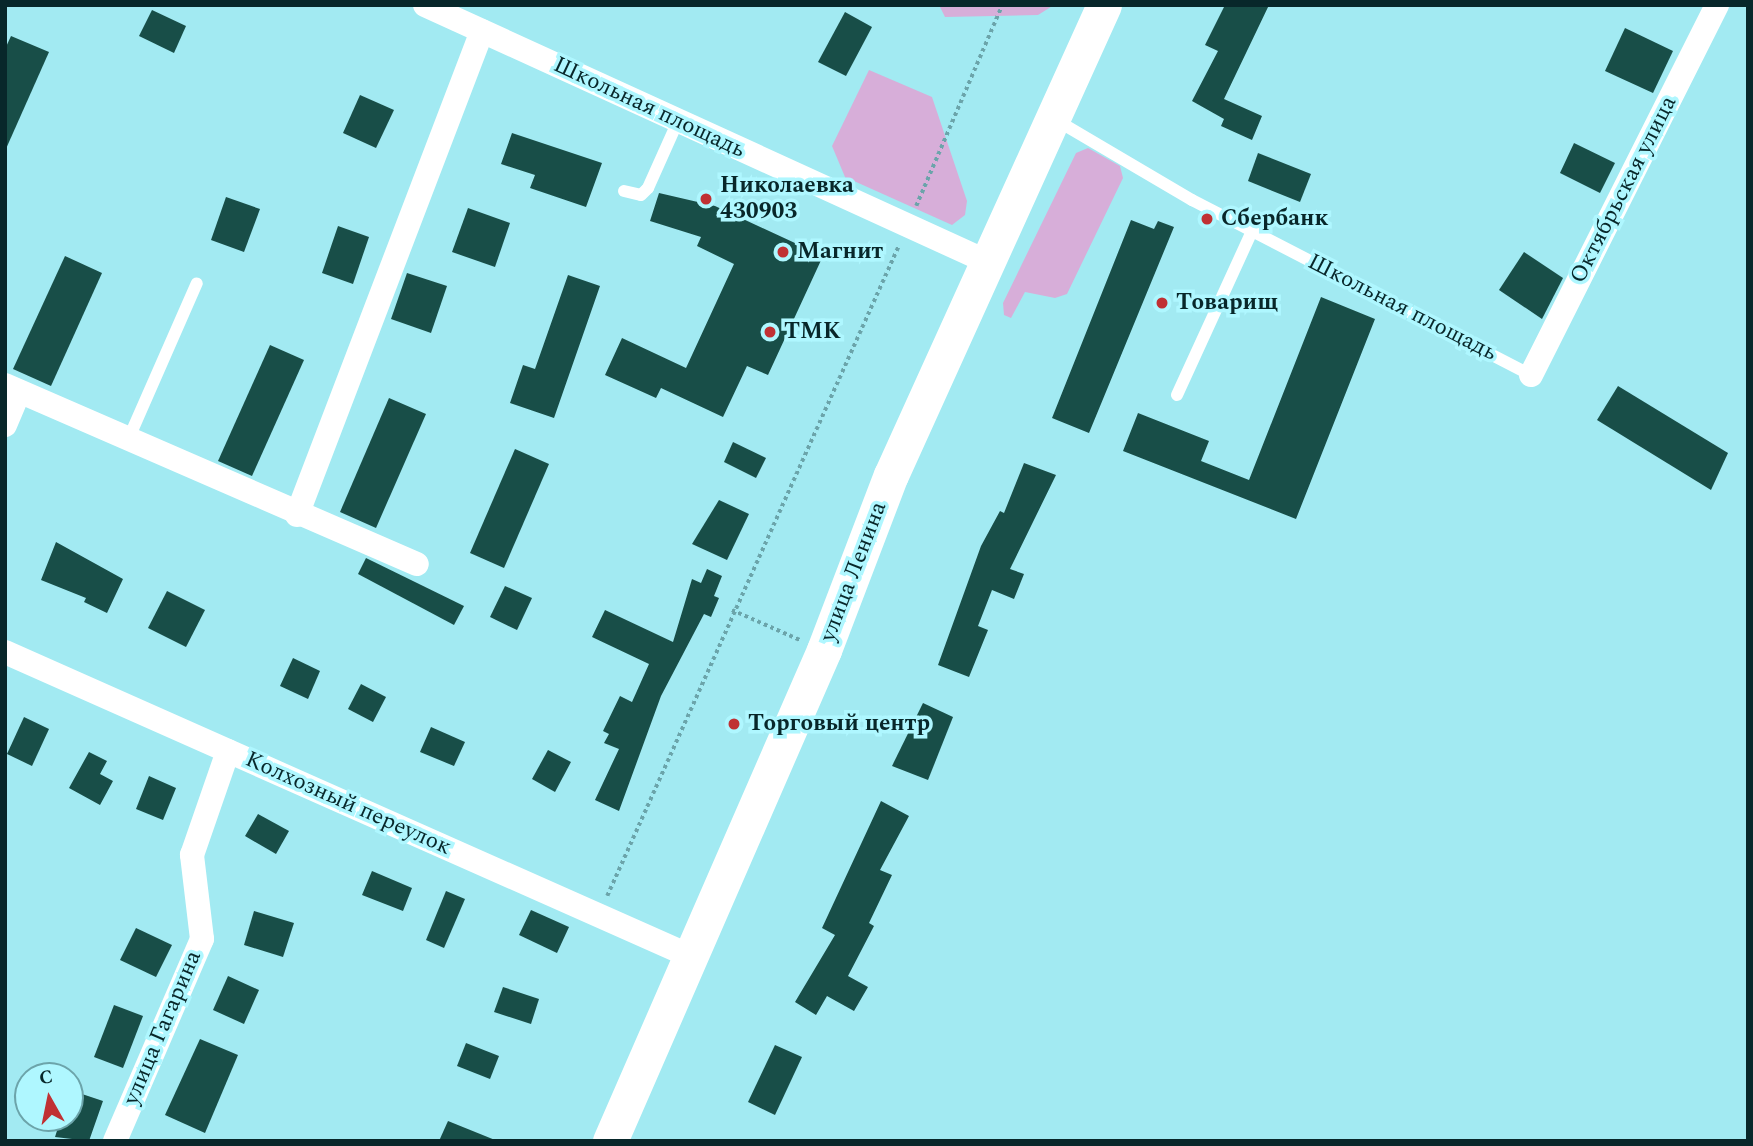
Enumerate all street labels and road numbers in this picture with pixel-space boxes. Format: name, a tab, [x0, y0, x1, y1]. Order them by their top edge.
street label: Школьная площадь	[549, 51, 749, 165]
street label: Октябрьская улица	[1565, 92, 1683, 288]
street label: Школьная площадь	[1303, 248, 1501, 368]
street label: улица Ленина	[815, 498, 893, 646]
street label: Колхозный переулок	[241, 746, 455, 862]
street label: улица Гагарина	[118, 947, 208, 1109]

